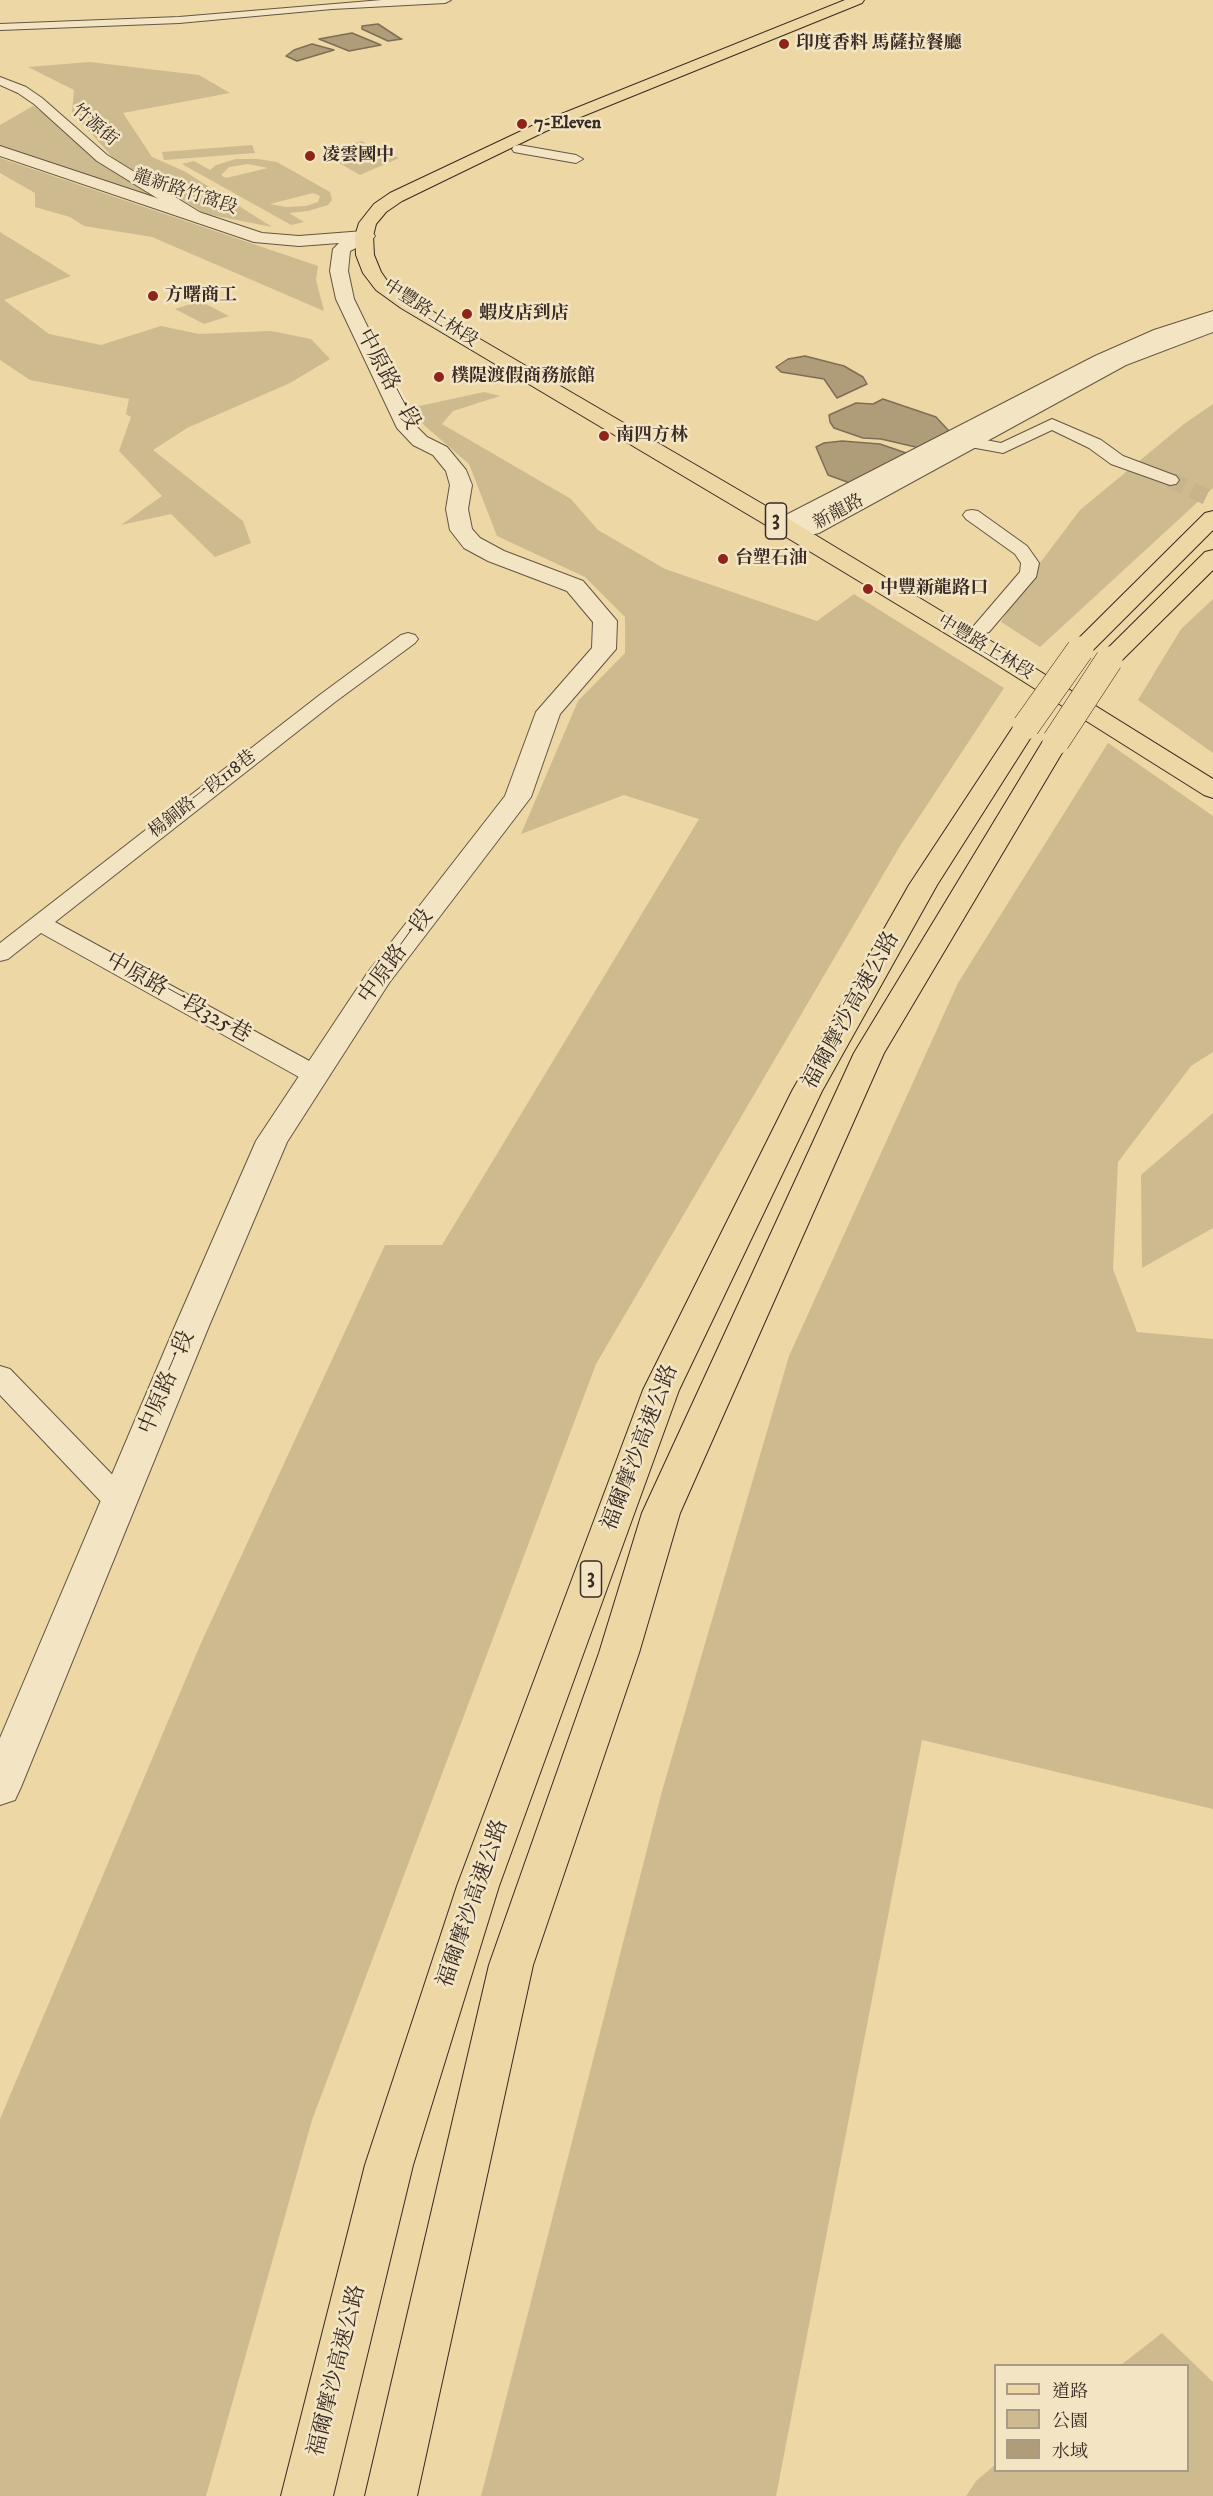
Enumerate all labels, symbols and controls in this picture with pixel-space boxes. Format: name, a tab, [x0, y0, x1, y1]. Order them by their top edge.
place label: 印度香料 馬薩拉餐廳	[796, 33, 962, 55]
marker: 印度香料 馬薩拉餐廳	[777, 37, 791, 51]
street label: 竹源街	[66, 100, 122, 152]
place label: 7-Eleven	[534, 113, 601, 135]
marker: 7-Eleven	[515, 117, 529, 131]
place label: 凌雲國中	[322, 145, 394, 167]
marker: 凌雲國中	[303, 149, 317, 163]
street label: 龍新路竹窩段	[130, 166, 240, 220]
street label: 中豐路上林段	[379, 276, 481, 352]
place label: 方曙商工	[165, 285, 237, 307]
marker: 方曙商工	[146, 289, 160, 303]
place label: 蝦皮店到店	[479, 303, 569, 325]
marker: 蝦皮店到店	[460, 307, 474, 321]
street label: 中原路一段	[350, 325, 424, 435]
place label: 樸隄渡假商務旅館	[451, 366, 595, 388]
marker: 樸隄渡假商務旅館	[432, 370, 446, 384]
place label: 南四方林	[616, 425, 688, 447]
marker: 南四方林	[597, 429, 611, 443]
street label: 新龍路	[810, 491, 868, 535]
road number: 3	[766, 503, 786, 539]
place label: 台塑石油	[735, 548, 807, 570]
marker: 台塑石油	[716, 552, 730, 566]
place label: 中豐新龍路口	[880, 578, 988, 600]
marker: 中豐新龍路口	[861, 582, 875, 596]
street label: 中豐路上林段	[933, 611, 1037, 685]
street label: 楊銅路一段118巷	[145, 746, 261, 844]
street label: 中原路一段	[354, 905, 440, 1009]
street label: 福爾摩沙高速公路	[798, 928, 906, 1094]
street label: 中原路一段325巷	[101, 948, 255, 1050]
street label: 中原路一段	[134, 1327, 202, 1439]
street label: 福爾摩沙高速公路	[597, 1361, 685, 1535]
road number: 3	[580, 1561, 602, 1597]
street label: 福爾摩沙高速公路	[433, 1816, 515, 1992]
street label: 福爾摩沙高速公路	[304, 2282, 372, 2460]
legend	[994, 2364, 1189, 2472]
text: 道路	[1052, 2381, 1088, 2403]
text: 公園	[1052, 2411, 1088, 2433]
text: 水域	[1052, 2441, 1088, 2463]

